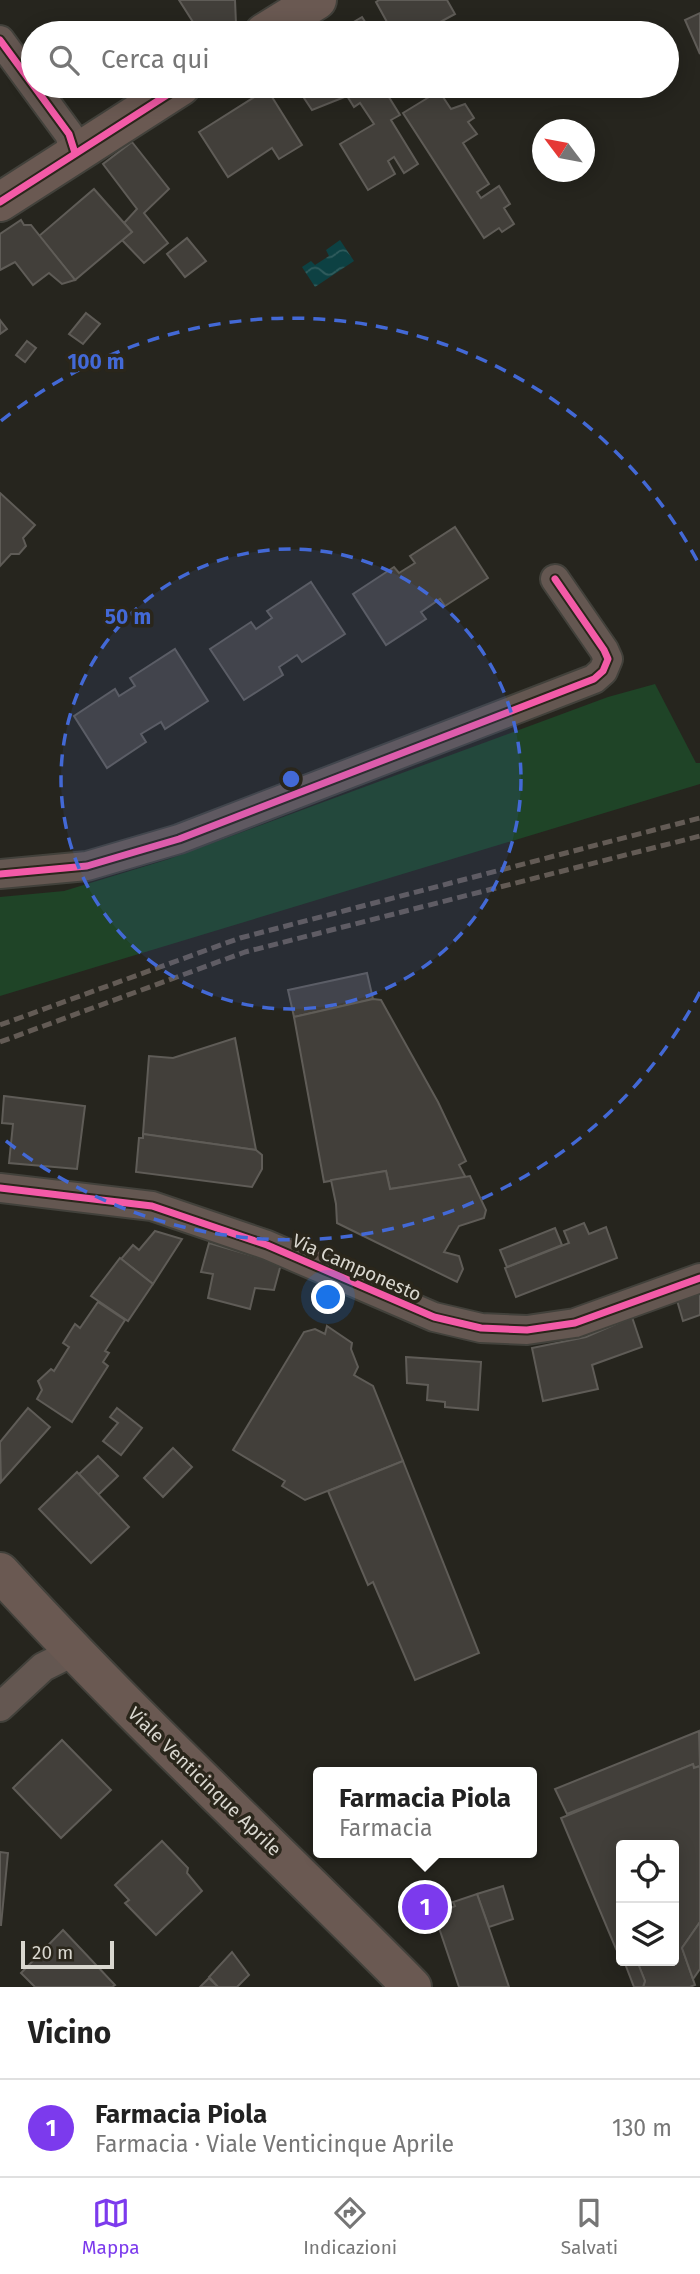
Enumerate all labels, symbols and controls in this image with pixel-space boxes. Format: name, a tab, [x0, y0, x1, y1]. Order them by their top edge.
search box	[21, 21, 679, 98]
icon: search	[45, 41, 83, 79]
text: Cerca qui	[101, 44, 210, 75]
north arrow	[532, 119, 595, 182]
text: 100 m	[67, 349, 125, 375]
text: 50 m	[105, 604, 151, 630]
centre of rings	[279, 767, 303, 791]
street label: Via Camponesto	[289, 1229, 425, 1306]
your location	[311, 1280, 345, 1314]
street label: Viale Venticinque Aprile	[123, 1702, 286, 1861]
popup	[313, 1767, 537, 1858]
text: Farmacia Piola	[339, 1783, 511, 1814]
text: Farmacia	[339, 1814, 432, 1842]
map controls	[616, 1840, 679, 1966]
button: locate	[616, 1840, 679, 1903]
pin: 1	[402, 1881, 448, 1933]
button: layers	[616, 1903, 679, 1966]
scale bar	[21, 1938, 114, 1970]
text: 20 m	[32, 1941, 73, 1964]
text: Vicino	[28, 2015, 111, 2051]
text: Farmacia Piola	[95, 2099, 267, 2130]
text: 1	[46, 2114, 56, 2142]
text: 130 m	[612, 2114, 672, 2142]
text: Farmacia · Viale Venticinque Aprile	[95, 2130, 454, 2158]
tab: Mappa	[82, 2194, 140, 2259]
tab: Indicazioni	[303, 2194, 397, 2259]
tab: Salvati	[561, 2194, 618, 2259]

